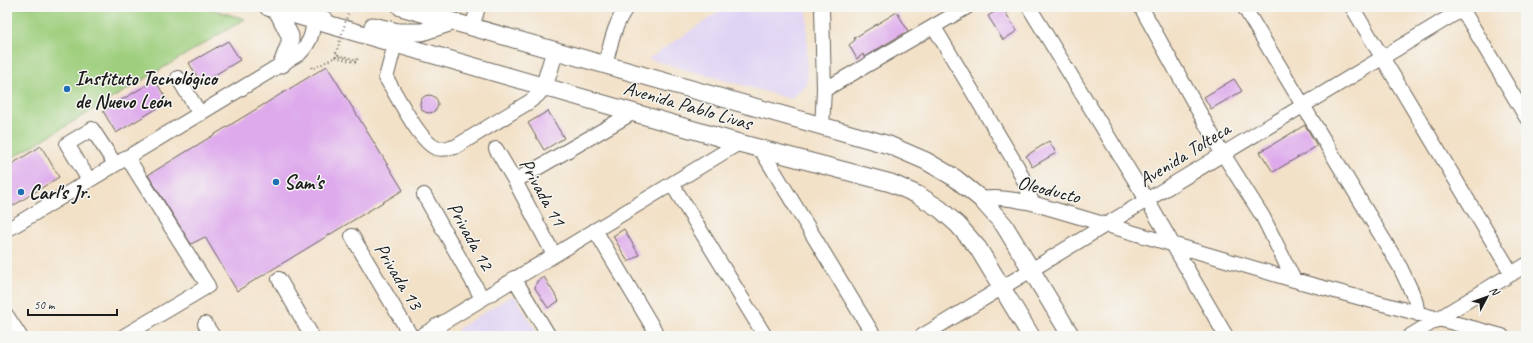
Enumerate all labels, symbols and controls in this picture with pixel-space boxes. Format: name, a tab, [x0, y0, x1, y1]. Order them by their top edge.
place label: Instituto Tecnológico de Nuevo León	[75, 66, 219, 114]
street label: Avenida Pablo Livas	[621, 75, 757, 136]
marker: Instituto Tecnológico de Nuevo León	[62, 84, 72, 94]
street label: Avenida Tolteca	[1134, 116, 1236, 192]
street label: Privada 11	[514, 154, 572, 231]
place label: Sam's	[284, 170, 325, 195]
street label: Oleoducto	[1015, 170, 1084, 210]
marker: Sam's	[271, 177, 281, 187]
place label: Carl's Jr.	[29, 180, 91, 205]
marker: Carl's Jr.	[16, 187, 26, 197]
street label: Privada 12	[442, 198, 500, 276]
street label: Privada 13	[369, 238, 429, 316]
north arrow	[1467, 277, 1507, 317]
text: N	[1487, 283, 1503, 299]
scale bar	[28, 291, 117, 317]
text: 50 m	[34, 297, 56, 313]

